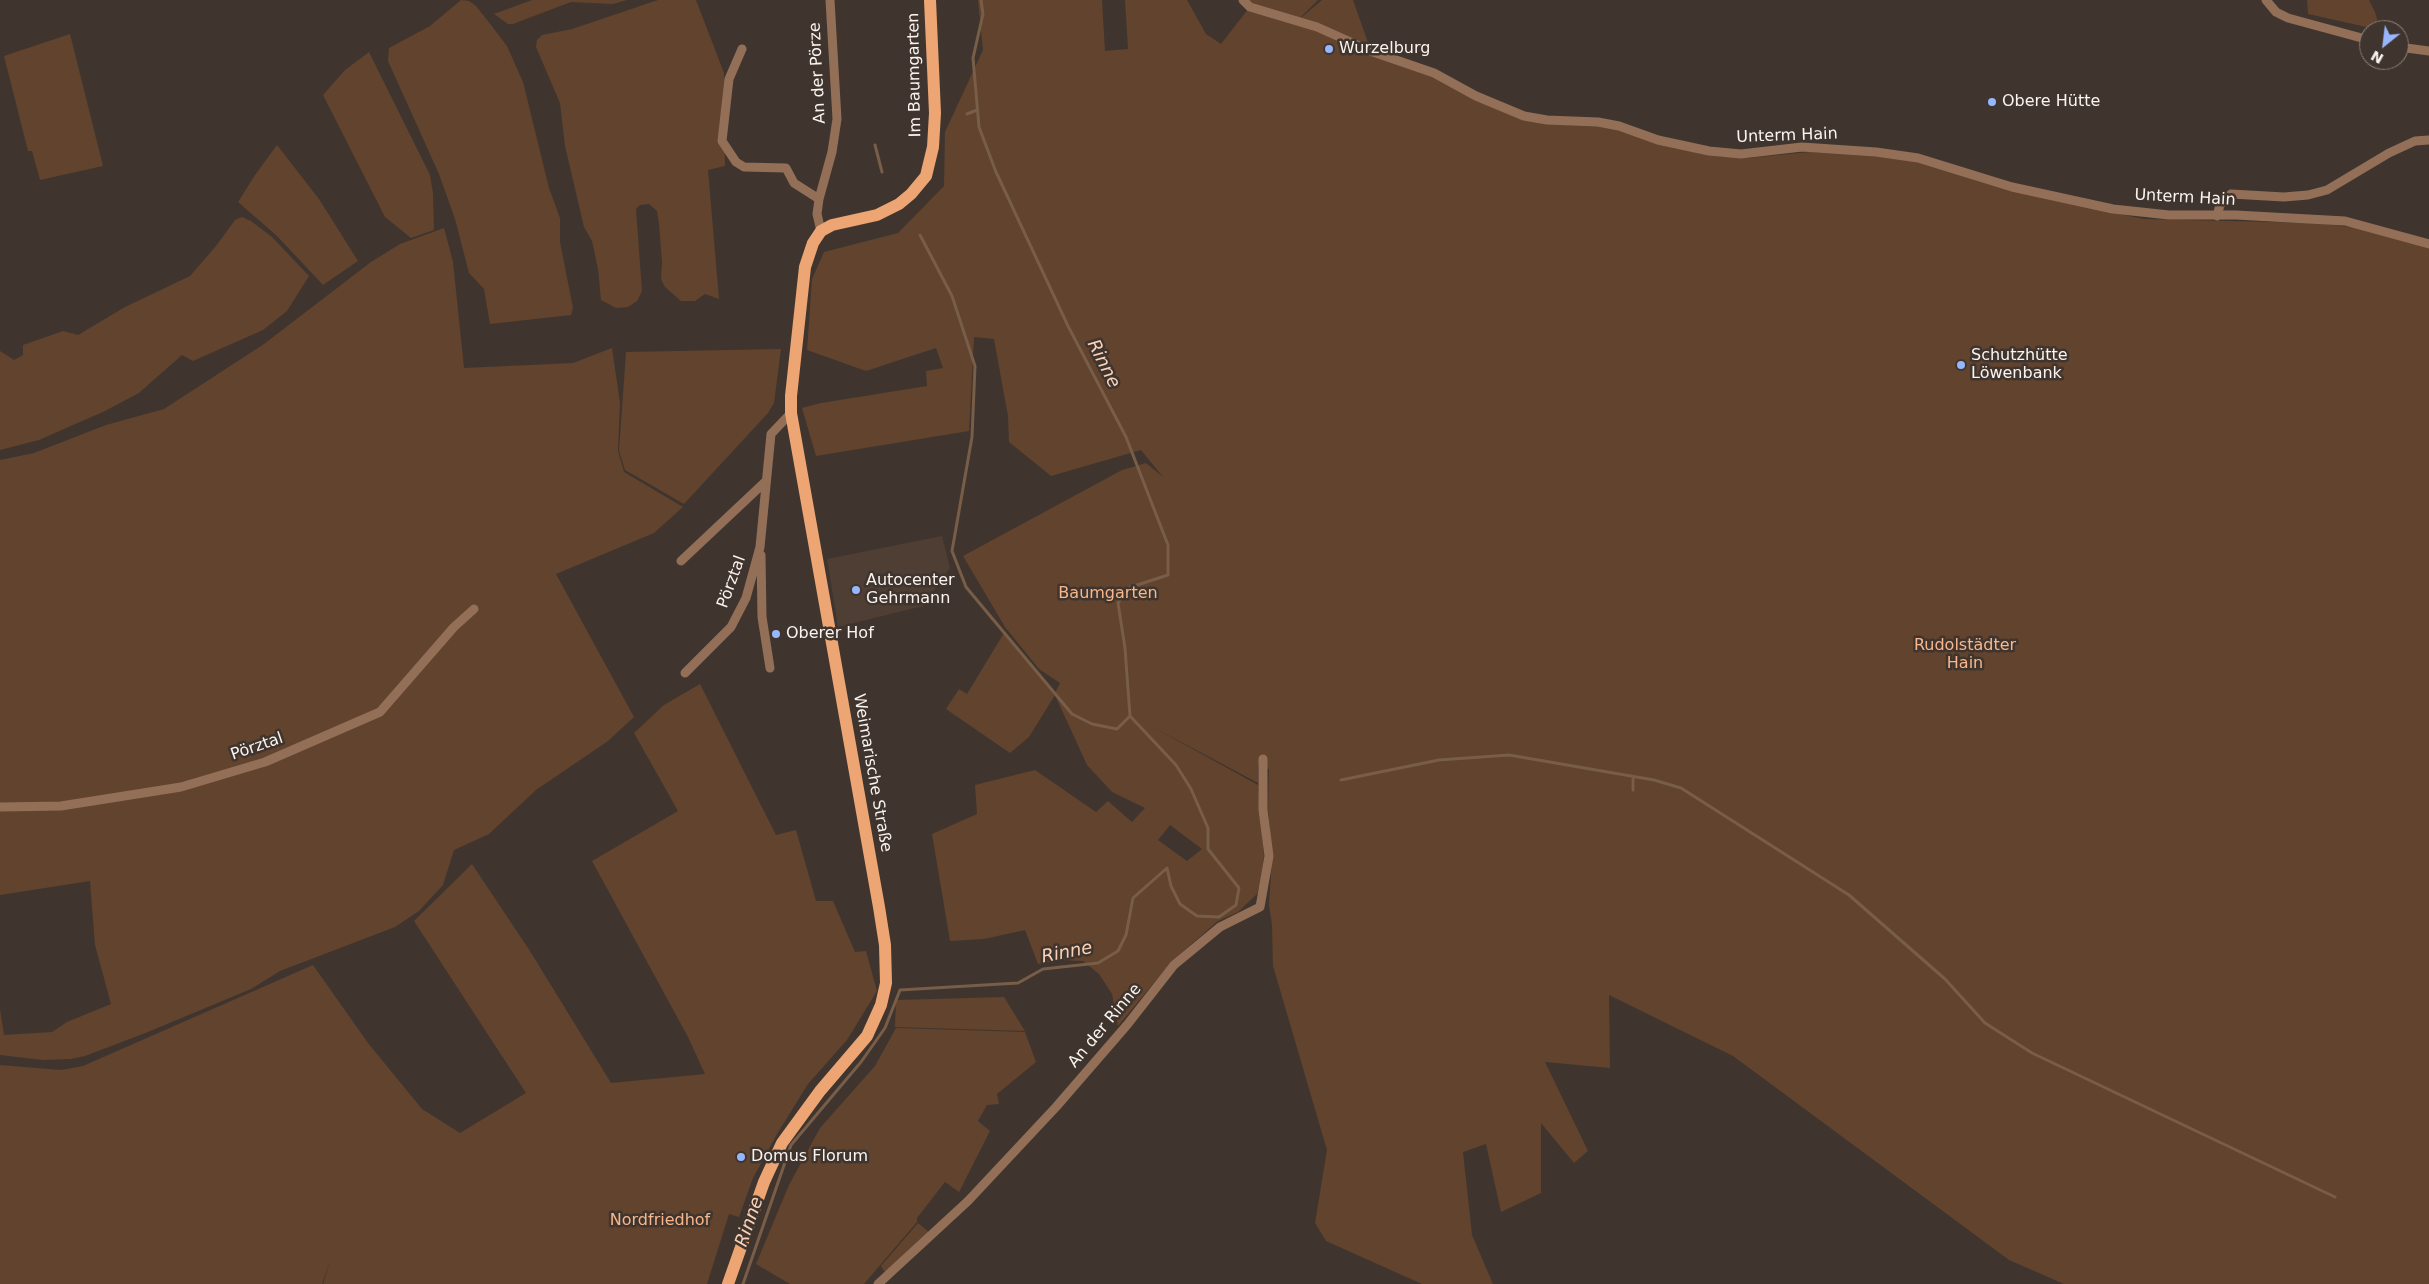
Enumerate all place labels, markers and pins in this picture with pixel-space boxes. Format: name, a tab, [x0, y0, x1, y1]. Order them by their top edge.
place label: Wurzelburg	[1339, 39, 1430, 59]
marker: Wurzelburg	[1323, 43, 1335, 55]
place label: Obere Hütte	[2002, 92, 2100, 112]
marker: Obere Hütte	[1986, 96, 1998, 108]
place label: Schutzhütte Löwenbank	[1971, 346, 2068, 384]
marker: Schutzhütte Löwenbank	[1955, 359, 1967, 371]
place label: Autocenter Gehrmann	[866, 571, 955, 609]
marker: Autocenter Gehrmann	[850, 584, 862, 596]
place label: Oberer Hof	[786, 624, 874, 644]
marker: Oberer Hof	[770, 628, 782, 640]
place label: Domus Florum	[751, 1147, 868, 1167]
marker: Domus Florum	[735, 1151, 747, 1163]

